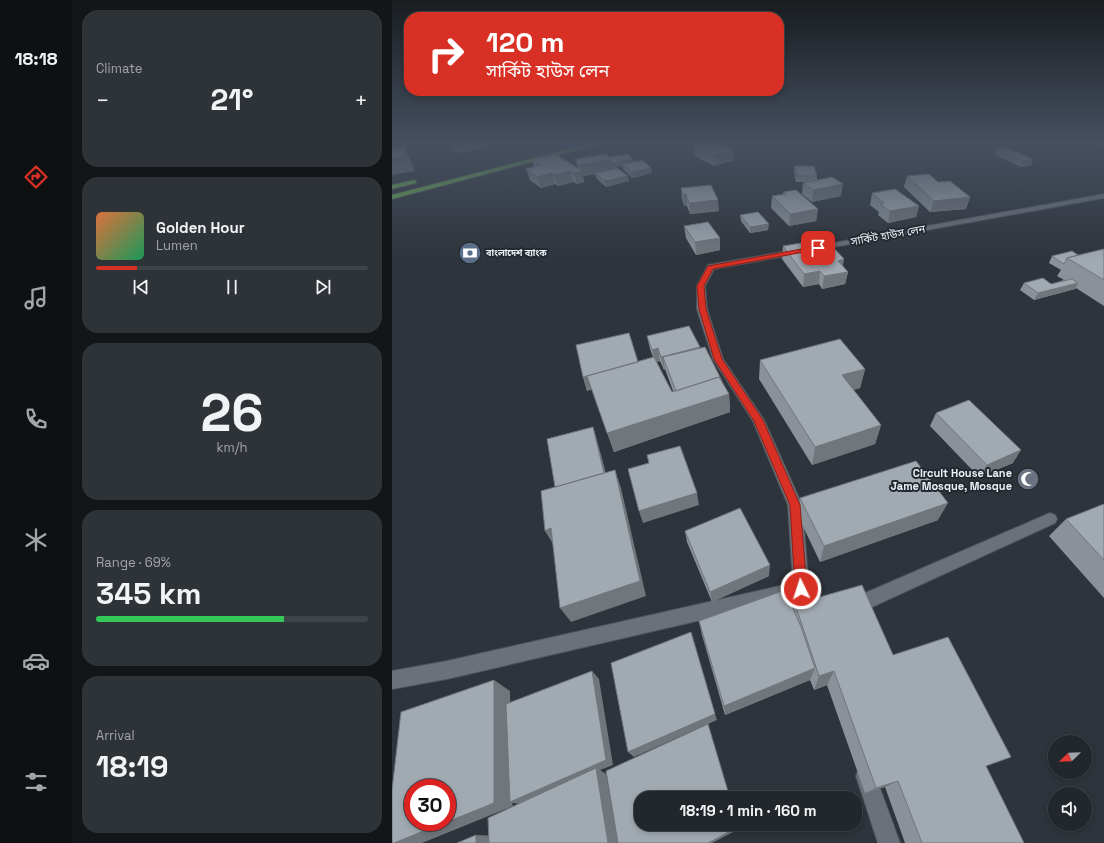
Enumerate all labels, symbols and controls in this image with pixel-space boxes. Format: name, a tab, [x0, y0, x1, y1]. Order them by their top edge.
text: 120 m	[486, 24, 564, 60]
icon: right	[420, 28, 472, 80]
text: 18:18	[14, 47, 58, 70]
text: সার্কিট হাউস লেন	[486, 59, 609, 82]
text: Climate	[96, 60, 142, 77]
text: 21°	[210, 80, 254, 119]
text: −	[96, 86, 110, 114]
text: +	[354, 86, 368, 114]
icon: directions	[22, 163, 50, 191]
text: Golden Hour	[156, 218, 245, 237]
street label: সার্কিট হাউস লেন	[849, 221, 927, 249]
pin	[801, 231, 835, 265]
text: Lumen	[156, 237, 198, 254]
icon: arrive	[807, 237, 829, 259]
bank icon: বাংলাদেশ ব্যাংক	[457, 240, 483, 266]
place label: বাংলাদেশ ব্যাংক	[485, 247, 547, 259]
icon: previous	[130, 276, 152, 298]
icon: pause	[221, 276, 243, 298]
icon: next	[312, 276, 334, 298]
icon: music	[22, 284, 50, 312]
text: 26	[200, 380, 264, 446]
icon: phone	[22, 405, 50, 433]
text: km/h	[217, 439, 247, 456]
place label: Circuit House Lane Jame Mosque, Mosque	[890, 466, 1012, 493]
mosque icon: Circuit House Lane Jame Mosque, Mosque	[1015, 466, 1041, 492]
icon: climate	[22, 526, 50, 554]
text: Range · 69%	[96, 554, 171, 571]
position arrow	[780, 568, 822, 610]
text: 345 km	[96, 574, 201, 613]
icon: car	[22, 647, 50, 675]
text: Arrival	[96, 727, 135, 744]
north arrow	[1048, 735, 1092, 779]
map controls	[1048, 735, 1092, 831]
text: 18:19	[96, 747, 169, 786]
icon: filters	[22, 768, 50, 796]
speed limit sign: 30	[404, 779, 456, 831]
button: sound	[1048, 787, 1092, 831]
text: 18:19 · 1 min · 160 m	[679, 801, 817, 820]

